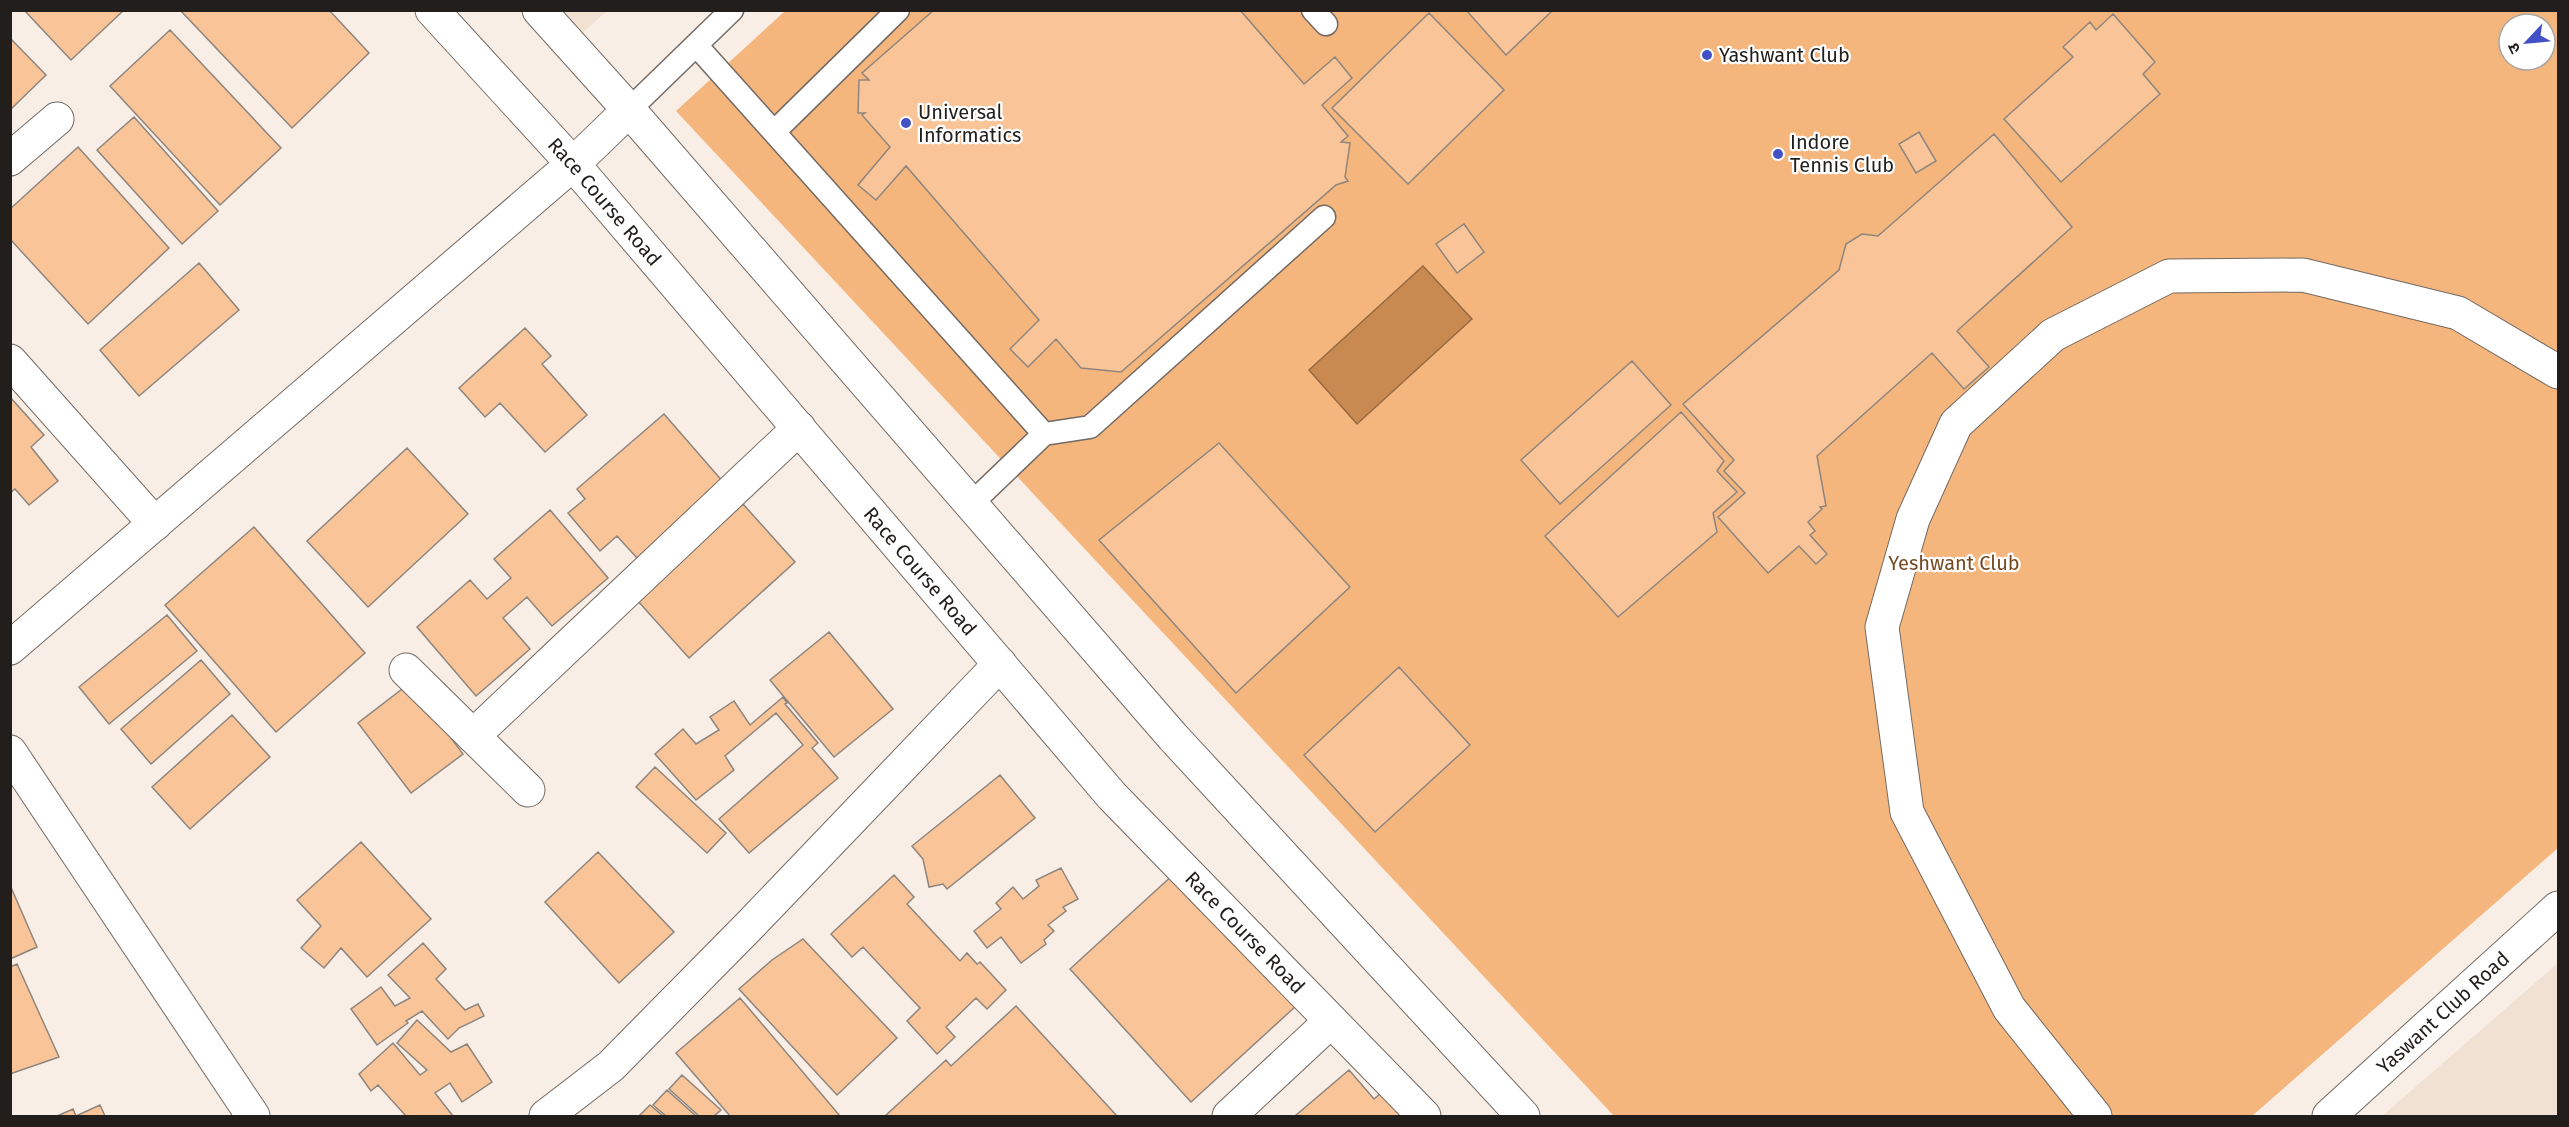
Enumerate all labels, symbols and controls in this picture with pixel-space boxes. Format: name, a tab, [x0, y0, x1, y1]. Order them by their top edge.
north arrow	[2497, 12, 2557, 72]
text: उ	[2503, 39, 2525, 57]
place label: Yashwant Club	[1719, 43, 1850, 67]
marker: Yashwant Club	[1700, 48, 1714, 62]
place label: Universal Informatics	[918, 100, 1021, 147]
marker: Universal Informatics	[899, 116, 913, 130]
place label: Indore Tennis Club	[1790, 130, 1894, 177]
street label: Race Course Road	[543, 133, 666, 271]
marker: Indore Tennis Club	[1771, 147, 1785, 161]
street label: Race Course Road	[859, 502, 982, 640]
park label: Yeshwant Club	[1888, 551, 2020, 575]
street label: Race Course Road	[1180, 866, 1310, 999]
street label: Yaswant Club Road	[2372, 946, 2514, 1079]

